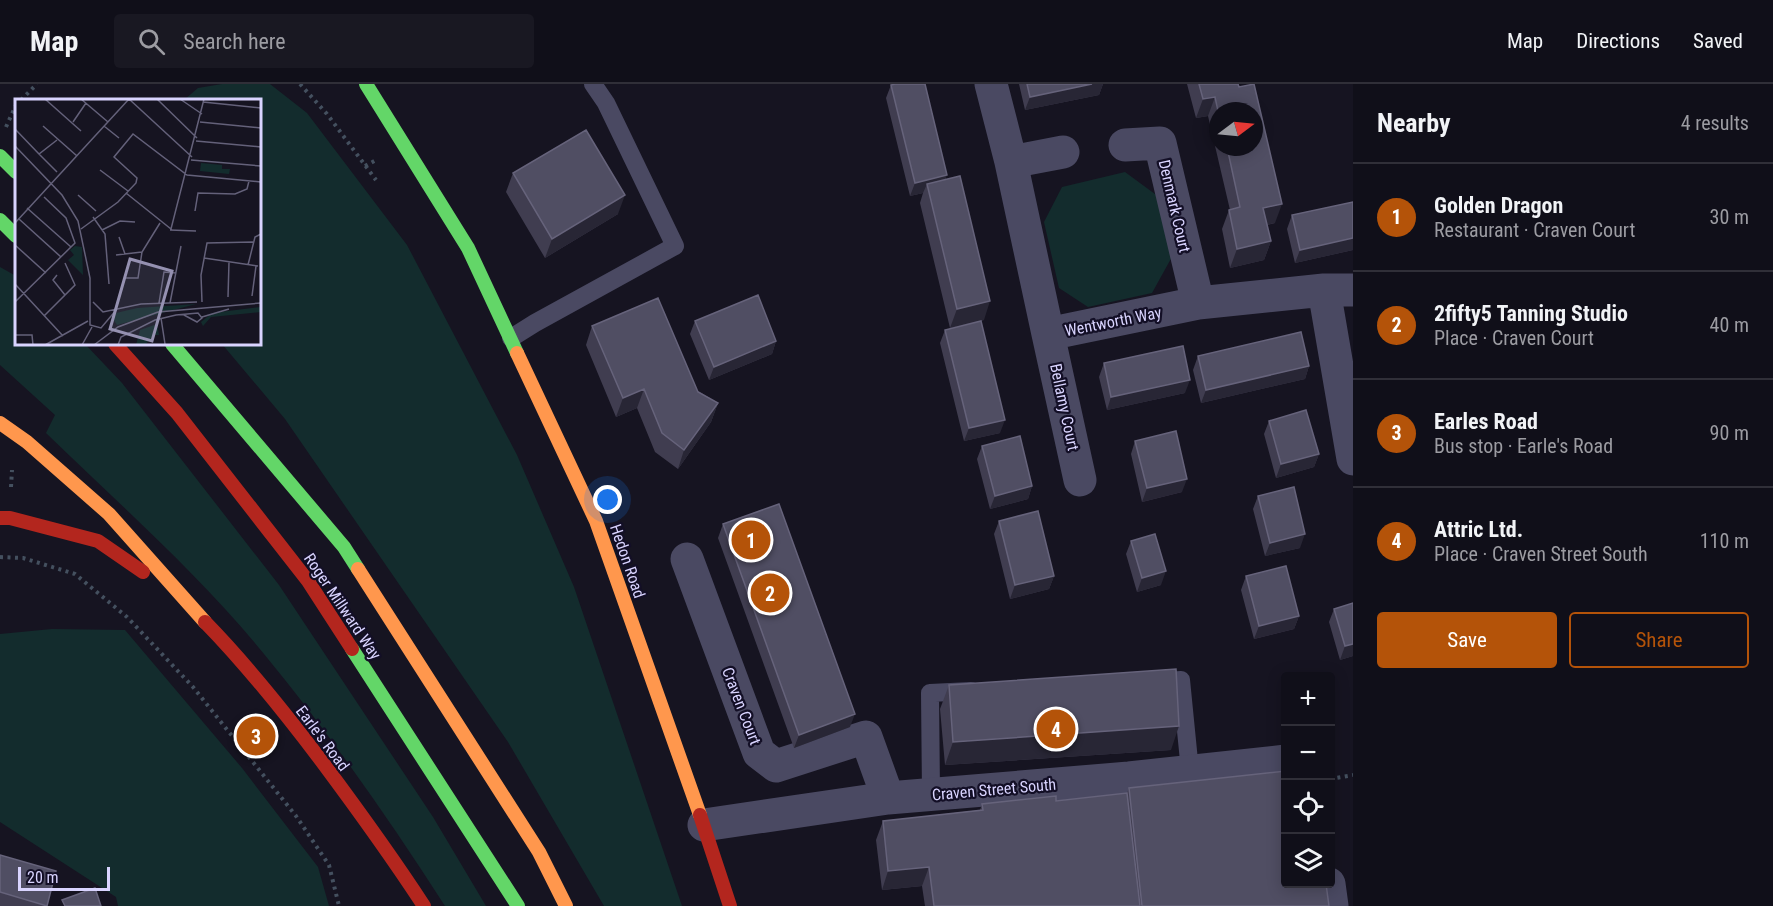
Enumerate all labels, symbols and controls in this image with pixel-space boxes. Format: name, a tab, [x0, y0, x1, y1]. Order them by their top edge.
search box	[114, 14, 534, 68]
text: Map	[30, 25, 78, 58]
icon: search	[135, 25, 168, 58]
text: Search here	[183, 29, 286, 54]
text: Map	[1507, 29, 1543, 53]
text: Directions	[1576, 29, 1660, 53]
text: Saved	[1693, 29, 1743, 53]
inset map	[15, 99, 261, 345]
north arrow	[1209, 102, 1263, 156]
text: Nearby	[1377, 108, 1451, 138]
text: 4 results	[1681, 111, 1749, 135]
street label: Denmark Court	[1155, 158, 1194, 255]
text: Golden Dragon	[1434, 193, 1563, 218]
text: 1	[1391, 205, 1402, 229]
text: 30 m	[1710, 205, 1749, 229]
text: Restaurant · Craven Court	[1434, 218, 1635, 242]
text: 2fifty5 Tanning Studio	[1434, 301, 1628, 326]
street label: Wentworth Way	[1063, 303, 1163, 340]
text: 2	[1391, 313, 1402, 337]
text: 40 m	[1710, 313, 1749, 337]
text: Place · Craven Court	[1434, 326, 1594, 350]
street label: Bellamy Court	[1046, 362, 1083, 453]
text: Earles Road	[1434, 409, 1538, 434]
text: 3	[1391, 421, 1402, 445]
text: 90 m	[1710, 421, 1749, 445]
text: Bus stop · Earle's Road	[1434, 434, 1613, 458]
your location	[593, 485, 622, 514]
text: Attric Ltd.	[1434, 517, 1523, 542]
pin: 1	[732, 518, 771, 562]
street label: Hedon Road	[606, 522, 649, 601]
text: 4	[1391, 529, 1402, 553]
text: 110 m	[1700, 529, 1749, 553]
text: Place · Craven Street South	[1434, 542, 1648, 566]
street label: Roger Millward Way	[300, 550, 385, 663]
pin: 2	[750, 570, 790, 616]
button: Save	[1377, 612, 1557, 668]
button: Share	[1569, 612, 1749, 668]
street label: Craven Court	[718, 665, 765, 748]
map controls	[1281, 672, 1335, 888]
button: +	[1281, 672, 1335, 726]
street label: Earle's Road	[292, 702, 353, 775]
pin: 4	[1036, 706, 1076, 752]
pin: 3	[236, 714, 276, 758]
button: −	[1281, 726, 1335, 780]
street label: Craven Street South	[931, 775, 1057, 804]
button: locate	[1281, 780, 1335, 834]
button: layers	[1281, 834, 1335, 888]
scale bar	[18, 864, 110, 892]
text: 20 m	[27, 868, 59, 887]

